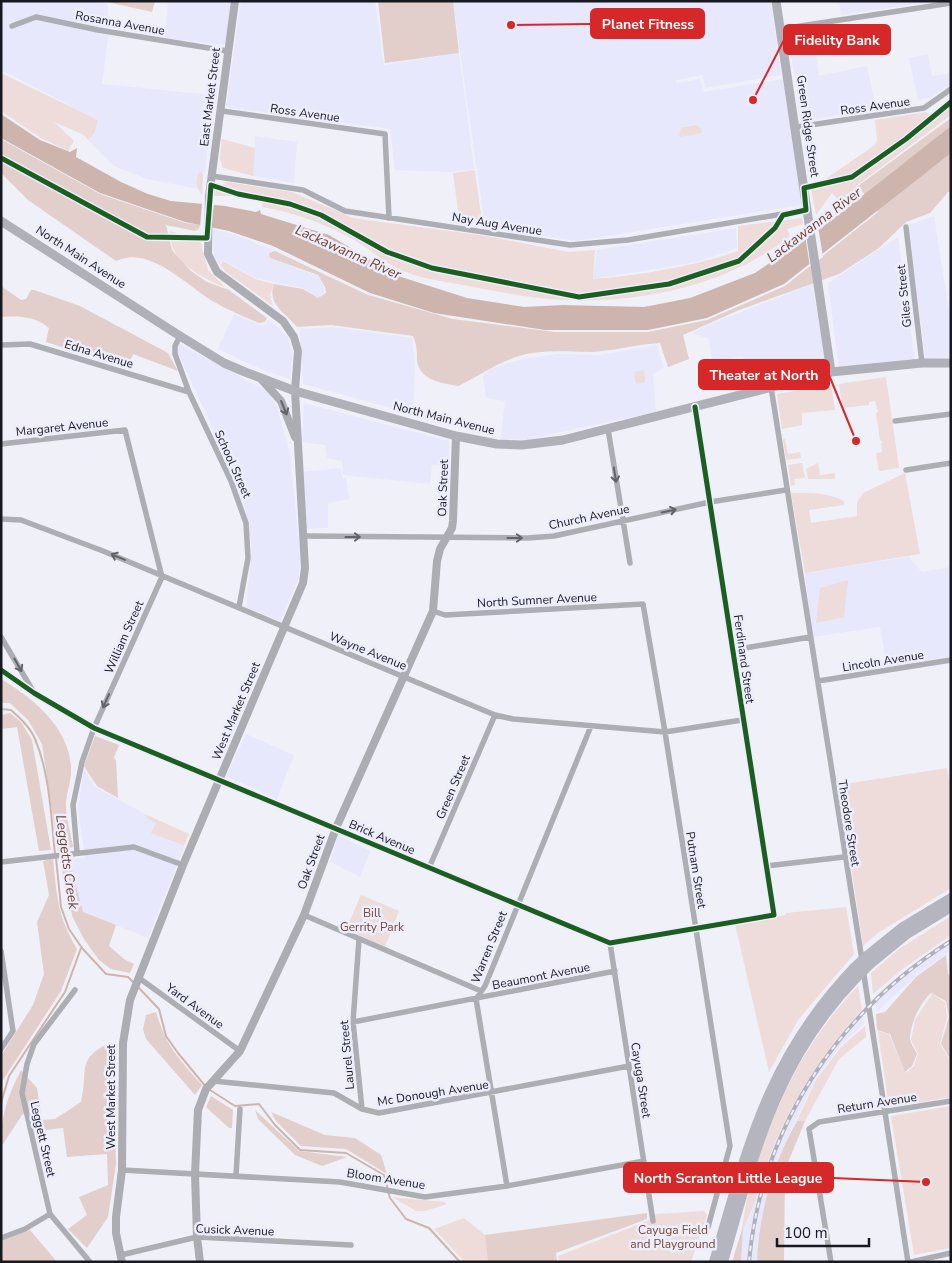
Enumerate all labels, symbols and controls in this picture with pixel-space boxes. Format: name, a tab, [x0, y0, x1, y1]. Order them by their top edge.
street label: Rosanna Avenue	[74, 7, 166, 39]
callout: Planet Fitness	[591, 9, 704, 38]
text: Planet Fitness	[602, 15, 694, 34]
callout: Fidelity Bank	[784, 25, 890, 54]
text: Fidelity Bank	[794, 31, 880, 50]
street label: East Market Street	[196, 46, 224, 147]
street label: Green Ridge Street	[793, 74, 823, 179]
street label: Ross Avenue	[839, 93, 911, 119]
street label: Ross Avenue	[269, 100, 341, 126]
water label: Lackawanna River	[763, 183, 866, 267]
street label: Nay Aug Avenue	[451, 209, 543, 239]
water label: Lackawanna River	[292, 220, 405, 284]
street label: North Main Avenue	[33, 222, 129, 292]
street label: Giles Street	[893, 263, 915, 328]
street label: Edna Avenue	[63, 336, 135, 372]
callout: Theater at North	[699, 360, 829, 389]
text: Theater at North	[709, 366, 819, 385]
street label: North Main Avenue	[391, 398, 497, 438]
one-way arrow	[279, 400, 289, 415]
street label: Margaret Avenue	[15, 414, 109, 440]
street label: School Street	[211, 428, 255, 501]
street label: Oak Street	[434, 458, 452, 517]
one-way arrow	[610, 466, 620, 482]
street label: Church Avenue	[547, 501, 631, 533]
one-way arrow	[661, 505, 677, 515]
one-way arrow	[344, 532, 361, 542]
one-way arrow	[507, 533, 523, 543]
one-way arrow	[111, 552, 126, 562]
street label: North Sumner Avenue	[477, 589, 597, 611]
street label: William Street	[101, 597, 148, 676]
street label: Ferdinand Street	[730, 614, 758, 705]
street label: Wayne Avenue	[327, 628, 409, 674]
street label: Lincoln Avenue	[841, 647, 925, 675]
one-way arrow	[13, 657, 23, 672]
street label: West Market Street	[208, 659, 264, 762]
one-way arrow	[101, 693, 111, 708]
street label: Green Street	[432, 752, 474, 822]
street label: Theodore Street	[834, 779, 864, 868]
water label: Leggetts Creek	[51, 814, 83, 911]
street label: Brick Avenue	[346, 816, 418, 858]
street label: Putnam Street	[682, 830, 710, 910]
street label: Oak Street	[294, 832, 329, 892]
park label: Bill Gerrity Park	[340, 905, 405, 935]
street label: Warren Street	[467, 908, 511, 985]
street label: Beaumont Avenue	[491, 959, 591, 993]
street label: Yard Avenue	[162, 979, 227, 1032]
street label: Laurel Street	[336, 1019, 358, 1090]
street label: Cayuga Street	[627, 1041, 655, 1120]
street label: West Market Street	[103, 1044, 119, 1150]
street label: Mc Donough Avenue	[376, 1076, 490, 1110]
street label: Return Avenue	[836, 1089, 918, 1117]
street label: Leggett Street	[27, 1100, 60, 1179]
callout: North Scranton Little League	[624, 1163, 833, 1192]
street label: Bloom Avenue	[346, 1165, 426, 1193]
text: North Scranton Little League	[634, 1169, 823, 1188]
scale bar	[777, 1216, 870, 1248]
street label: Cusick Avenue	[195, 1221, 275, 1239]
park label: Cayuga Field and Playground	[630, 1222, 716, 1252]
text: 100 m	[784, 1223, 828, 1243]

